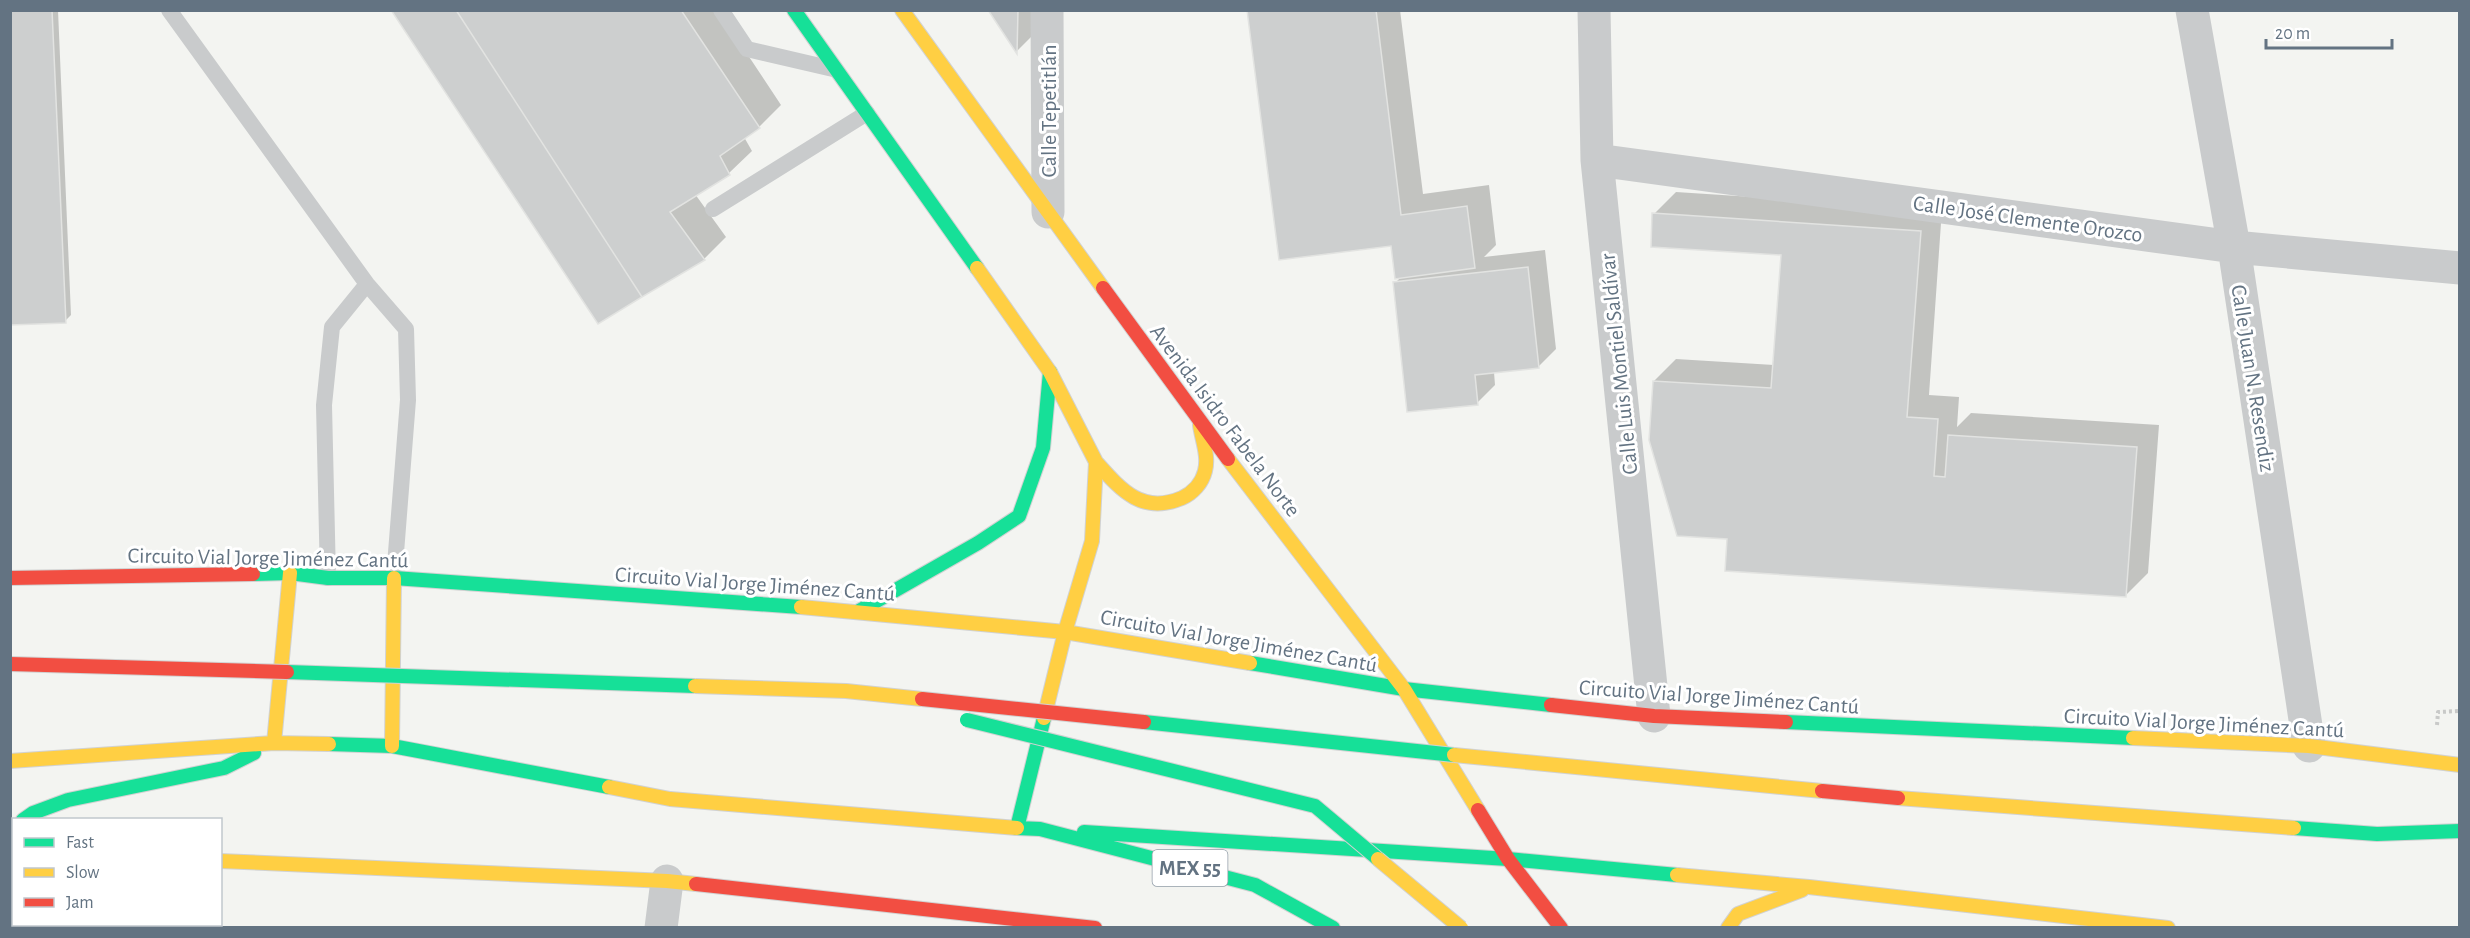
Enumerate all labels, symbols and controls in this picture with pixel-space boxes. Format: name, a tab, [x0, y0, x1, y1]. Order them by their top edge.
scale bar	[2266, 12, 2392, 50]
text: 20 m	[2275, 25, 2310, 43]
street label: Calle Tepetitlán	[1038, 44, 1060, 178]
street label: Calle José Clemente Orozco	[1912, 192, 2144, 246]
street label: Calle Luis Montiel Saldívar	[1596, 252, 1642, 476]
street label: Calle Juan N. Resendiz	[2227, 283, 2279, 473]
street label: Avenida Isidro Fabela Norte	[1146, 321, 1304, 521]
street label: Circuito Vial Jorge Jiménez Cantú	[128, 545, 408, 571]
street label: Circuito Vial Jorge Jiménez Cantú	[614, 563, 896, 605]
street label: Circuito Vial Jorge Jiménez Cantú	[1099, 606, 1379, 676]
street label: Circuito Vial Jorge Jiménez Cantú	[1578, 676, 1860, 718]
street label: Circuito Vial Jorge Jiménez Cantú	[2063, 705, 2345, 741]
legend	[12, 818, 222, 926]
text: Fast	[66, 834, 94, 852]
road number: MEX 55	[1152, 850, 1228, 886]
text: Slow	[66, 864, 99, 882]
text: Jam	[66, 894, 94, 912]

